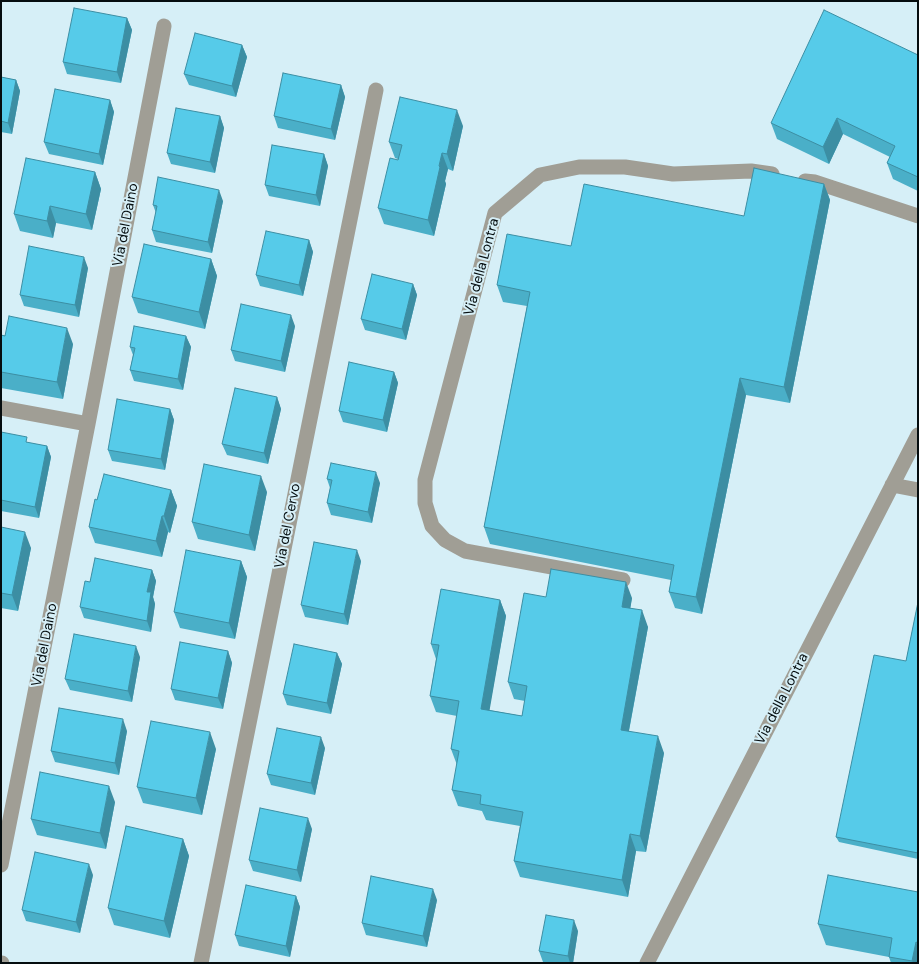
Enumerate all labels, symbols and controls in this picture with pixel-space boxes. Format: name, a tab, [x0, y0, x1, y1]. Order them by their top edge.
street label: Via del Daino	[110, 182, 142, 268]
street label: Via della Lontra	[461, 216, 503, 318]
street label: Via del Cervo	[272, 482, 304, 570]
street label: Via del Daino	[29, 602, 61, 688]
street label: Via della Lontra	[752, 651, 812, 747]

